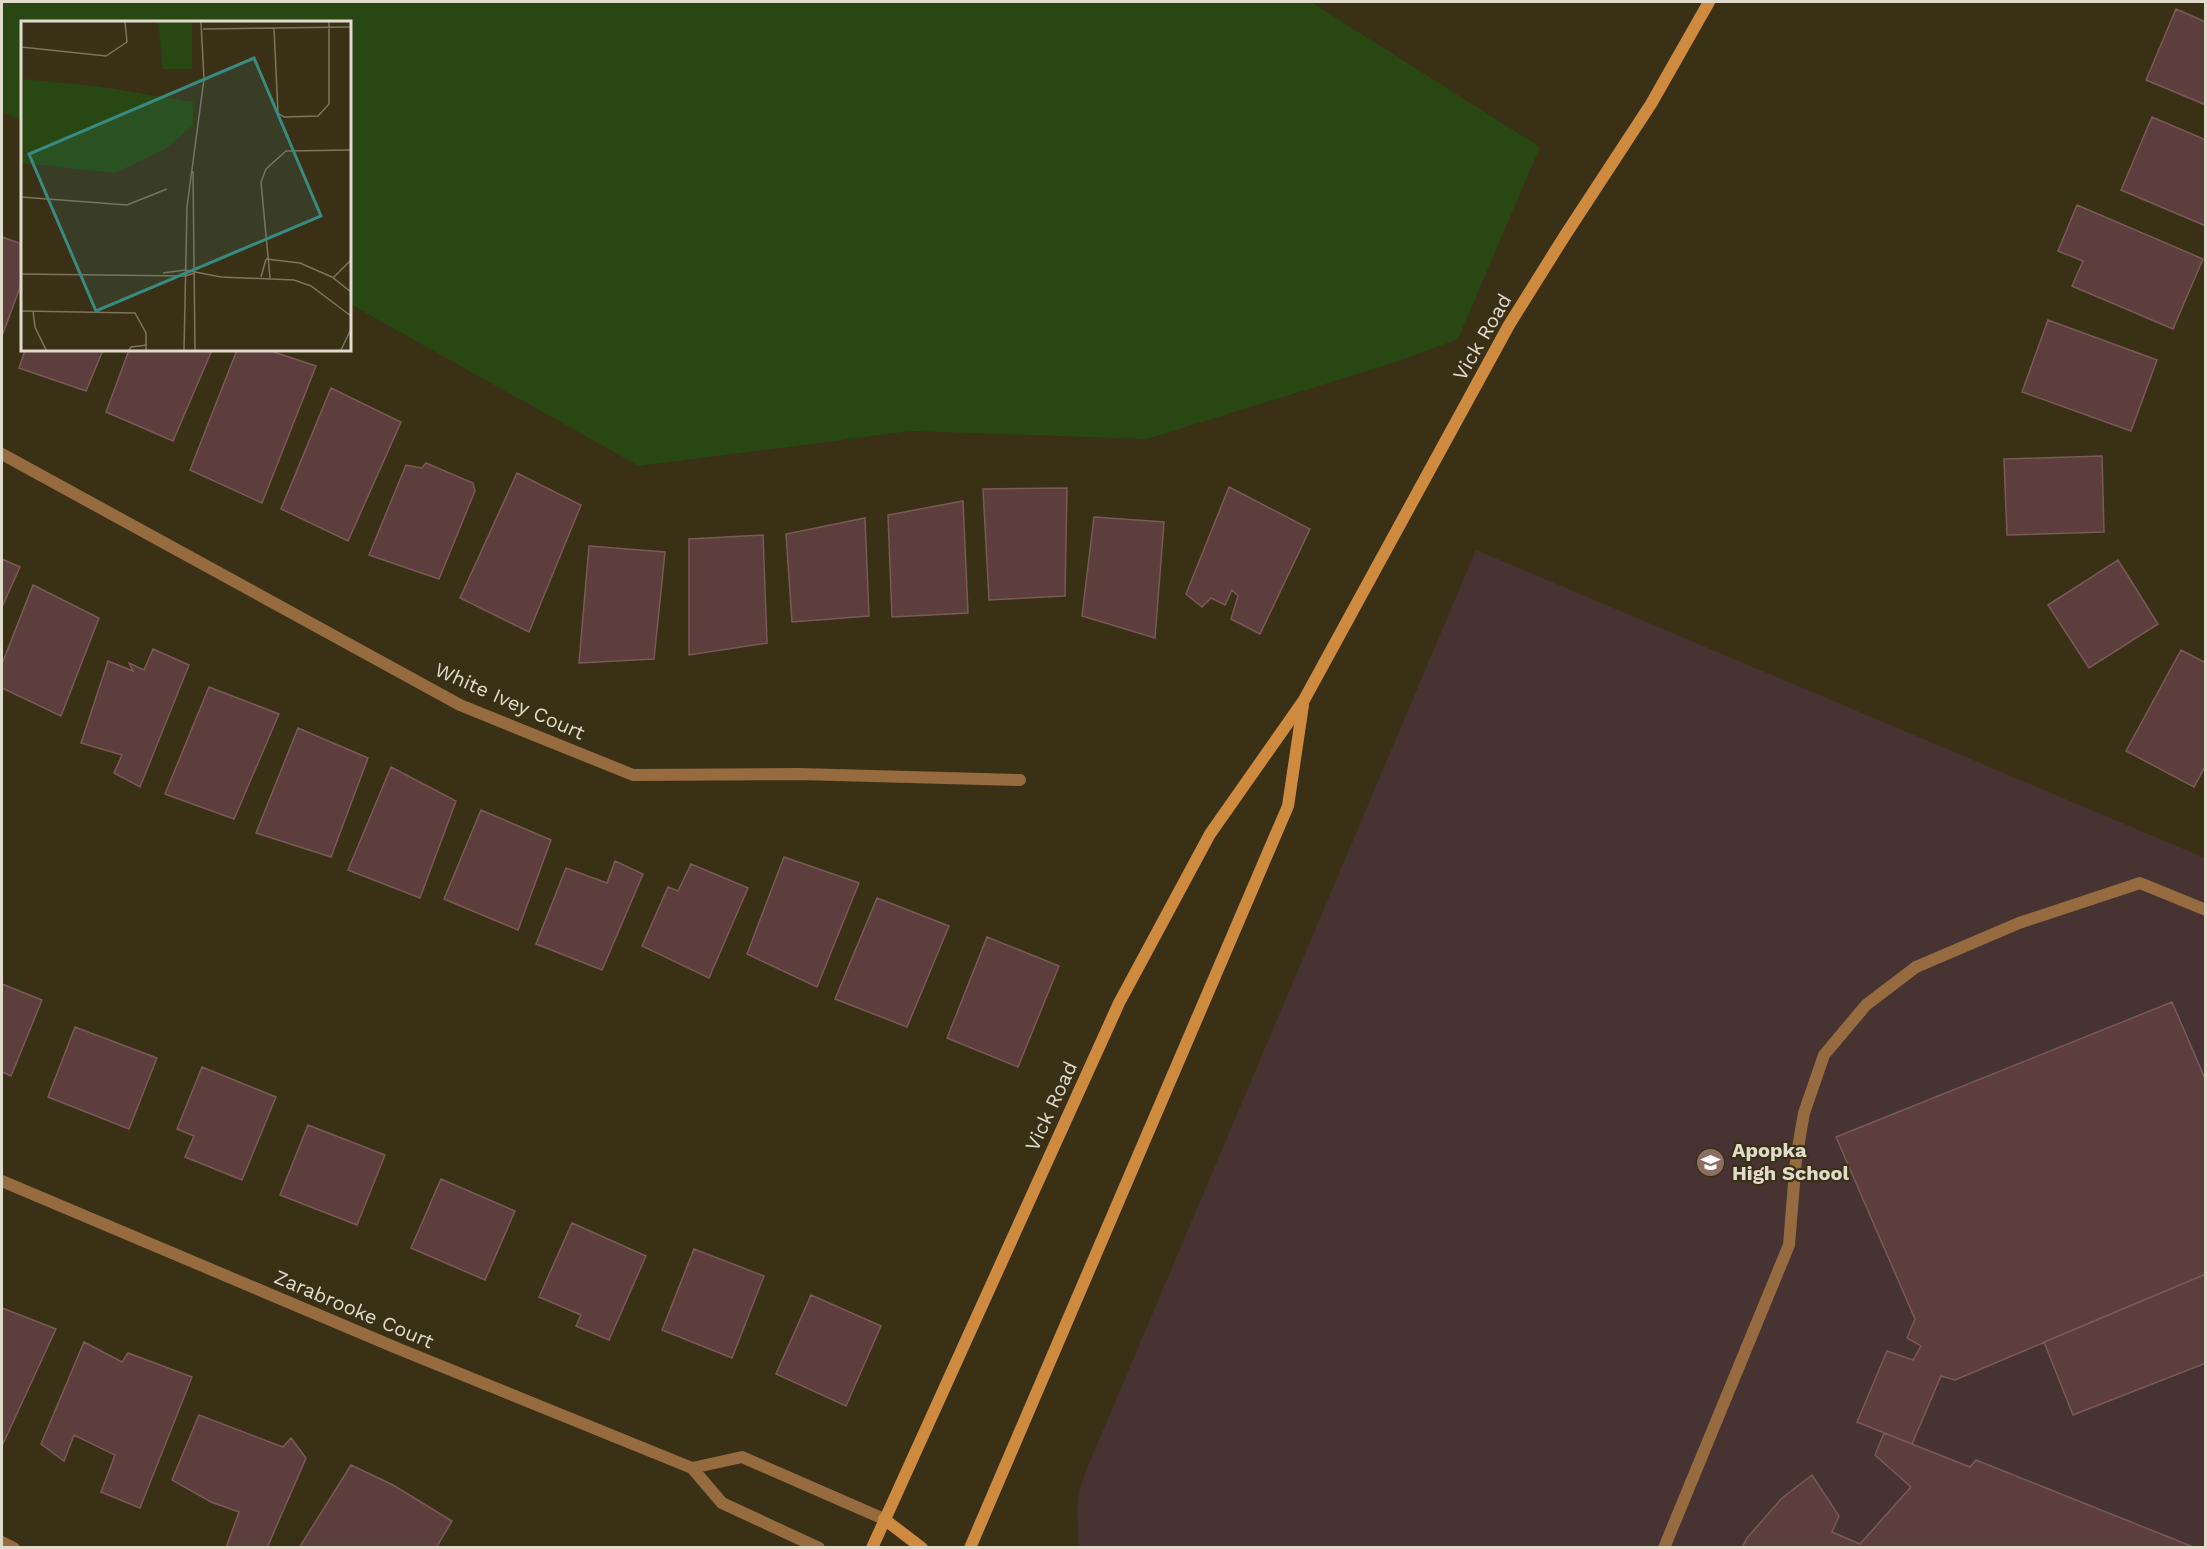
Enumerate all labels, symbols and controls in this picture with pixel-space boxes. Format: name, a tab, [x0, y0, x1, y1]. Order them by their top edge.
inset map	[21, 21, 351, 351]
street label: Vick Road	[1448, 289, 1516, 385]
street label: White Ivey Court	[431, 657, 589, 745]
street label: Vick Road	[1020, 1057, 1082, 1155]
place label: Apopka High School	[1732, 1138, 1850, 1185]
school or university icon: Apopka High School	[1695, 1146, 1727, 1178]
street label: Zarabrooke Court	[271, 1265, 438, 1354]

